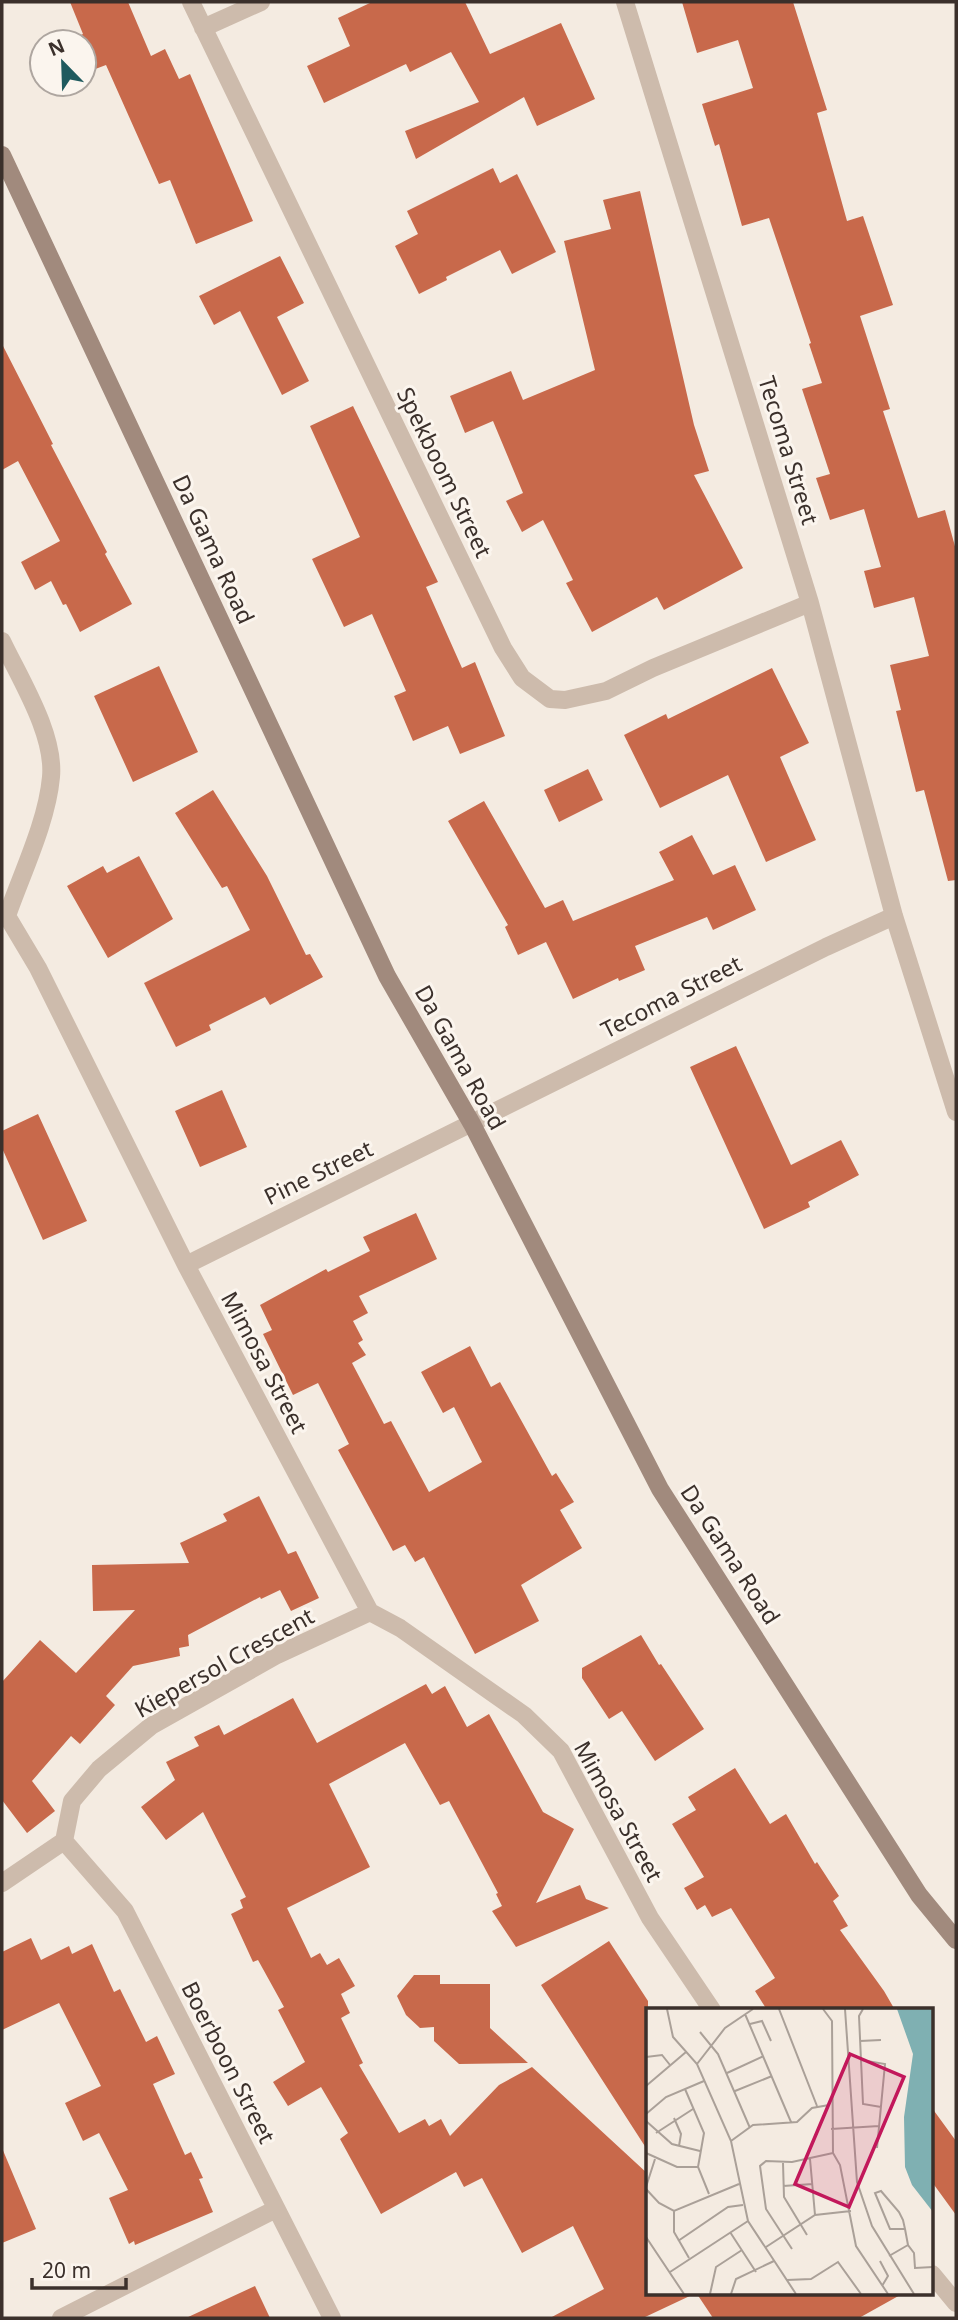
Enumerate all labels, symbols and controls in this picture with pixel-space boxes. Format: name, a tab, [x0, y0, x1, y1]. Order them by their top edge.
north arrow	[28, 28, 98, 98]
text: N	[44, 32, 69, 62]
street label: Tecoma Street	[751, 372, 827, 528]
street label: Spekboom Street	[390, 382, 500, 562]
street label: Da Gama Road	[165, 469, 263, 629]
street label: Tecoma Street	[595, 947, 747, 1045]
street label: Da Gama Road	[408, 979, 514, 1135]
street label: Pine Street	[258, 1132, 378, 1212]
street label: Mimosa Street	[214, 1285, 316, 1439]
street label: Da Gama Road	[674, 1478, 788, 1630]
street label: Kiepersol Crescent	[128, 1599, 320, 1725]
street label: Mimosa Street	[567, 1735, 671, 1887]
street label: Boerboon Street	[174, 1976, 284, 2148]
inset map	[646, 2008, 934, 2296]
scale bar	[32, 2246, 126, 2290]
text: 20 m	[42, 2256, 91, 2284]

